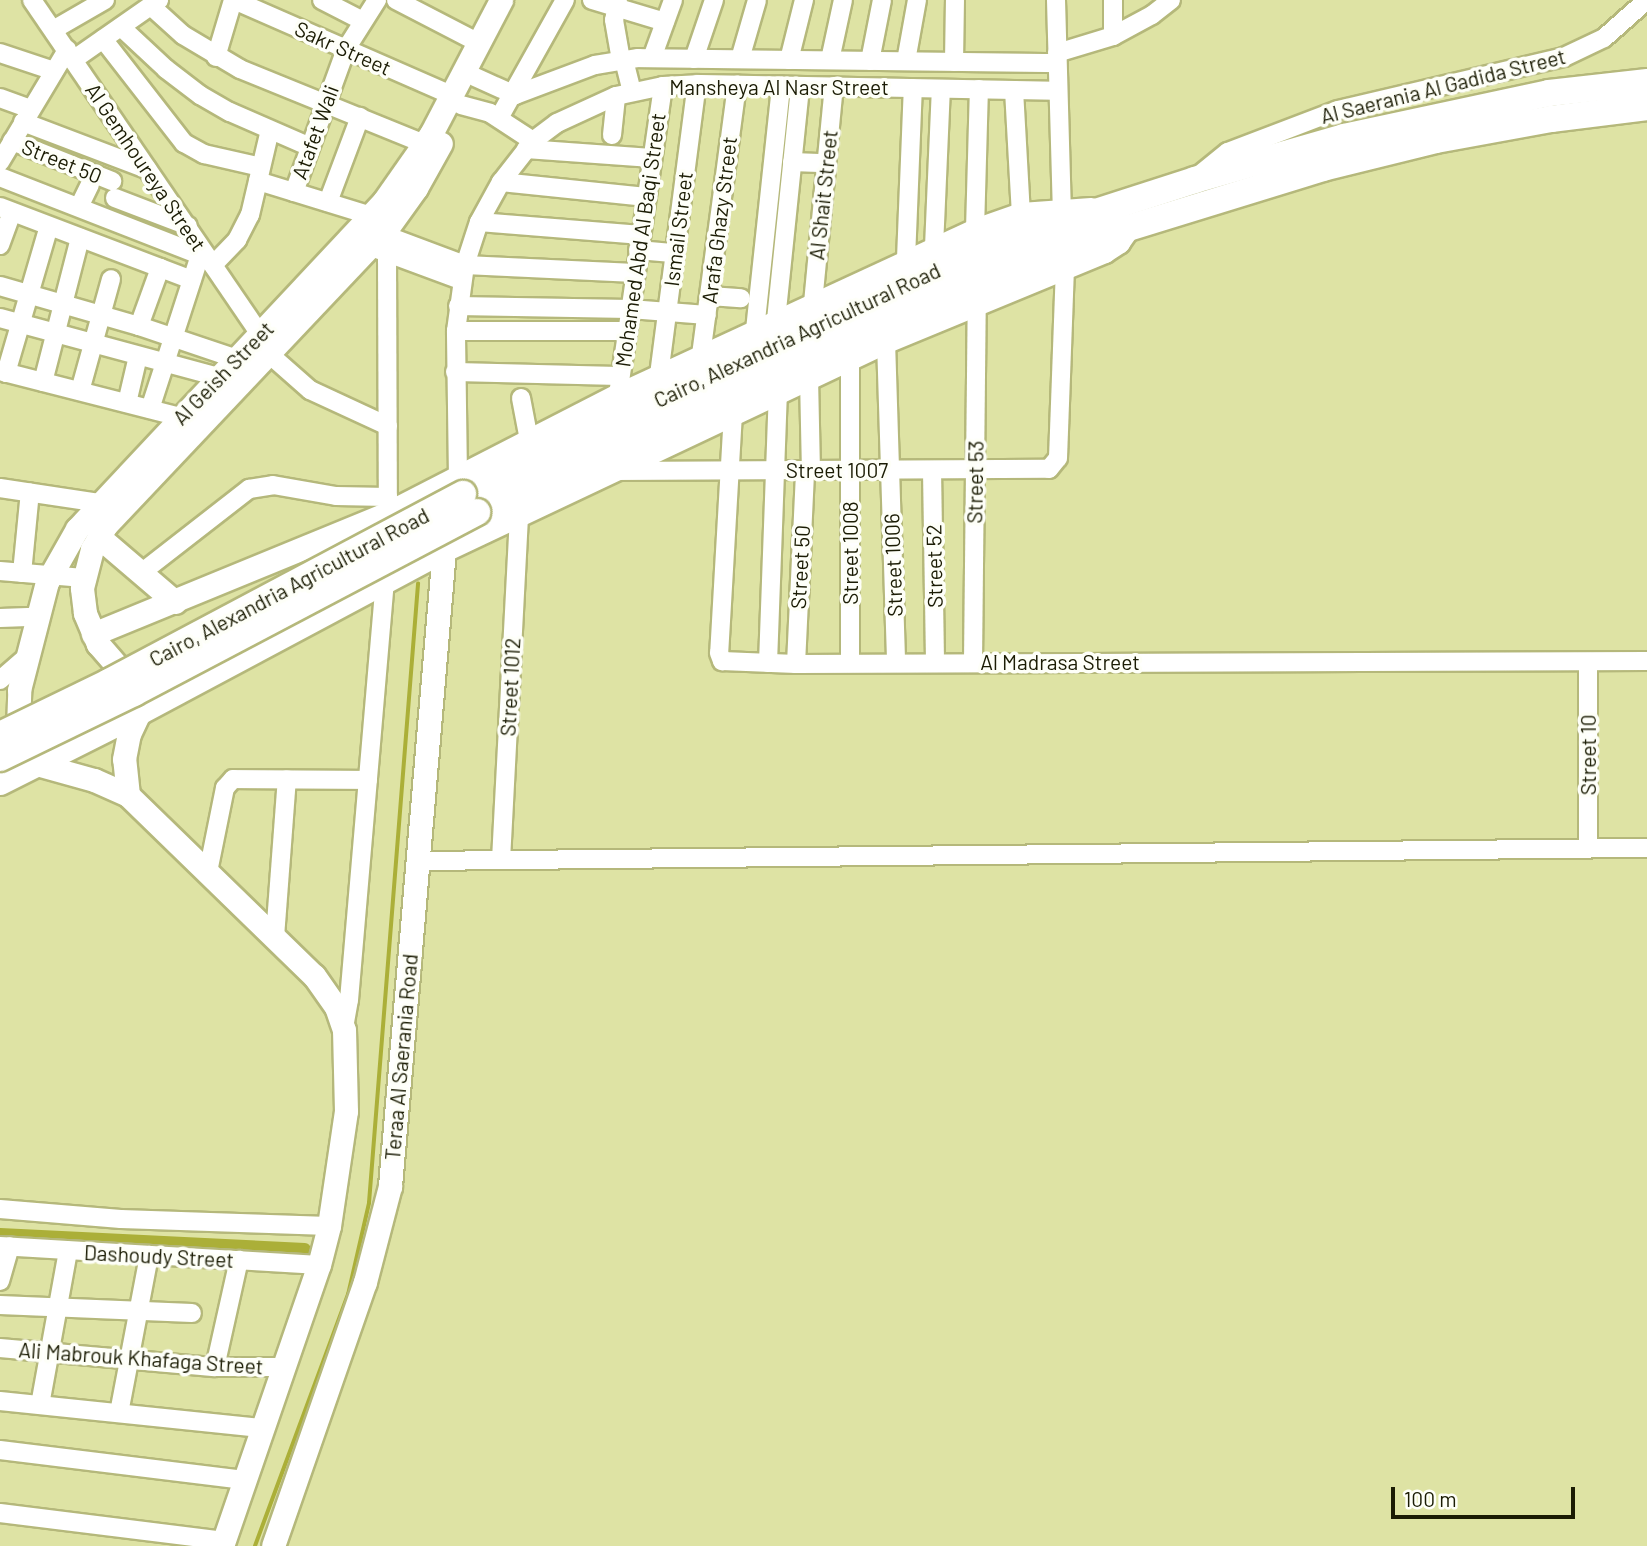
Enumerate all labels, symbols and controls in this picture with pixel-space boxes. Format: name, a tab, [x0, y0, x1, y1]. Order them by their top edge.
street label: Sakr Street	[291, 16, 395, 80]
street label: Al Saerania Al Gadida Street	[1318, 43, 1568, 129]
street label: Mansheya Al Nasr Street	[669, 74, 889, 100]
street label: Al Gemhoureya Street	[80, 78, 212, 256]
street label: Atafet Wali	[286, 81, 344, 183]
street label: Mohamed Abd Al Baqi Street	[610, 111, 670, 369]
street label: Al Shait Street	[804, 129, 842, 261]
street label: Street 50	[18, 134, 106, 188]
street label: Arafa Ghazy Street	[696, 135, 742, 305]
street label: Ismail Street	[658, 170, 698, 288]
street label: Cairo, Alexandria Agricultural Road	[650, 257, 944, 413]
street label: Al Geish Street	[167, 316, 279, 430]
street label: Street 53	[962, 440, 988, 524]
street label: Street 1007	[786, 457, 888, 483]
street label: Street 1008	[837, 501, 863, 605]
street label: Cairo, Alexandria Agricultural Road	[145, 502, 433, 672]
street label: Street 1006	[879, 513, 907, 617]
street label: Street 50	[785, 524, 815, 610]
street label: Street 52	[921, 524, 947, 608]
street label: Street 1012	[495, 637, 525, 737]
street label: Al Madrasa Street	[980, 649, 1140, 675]
street label: Street 10	[1575, 715, 1601, 795]
street label: Teraa Al Saerania Road	[379, 953, 423, 1161]
street label: Dashoudy Street	[83, 1239, 235, 1273]
street label: Ali Mabrouk Khafaga Street	[18, 1337, 264, 1379]
scale bar	[1395, 1472, 1579, 1516]
text: 100 m	[1404, 1486, 1457, 1511]

